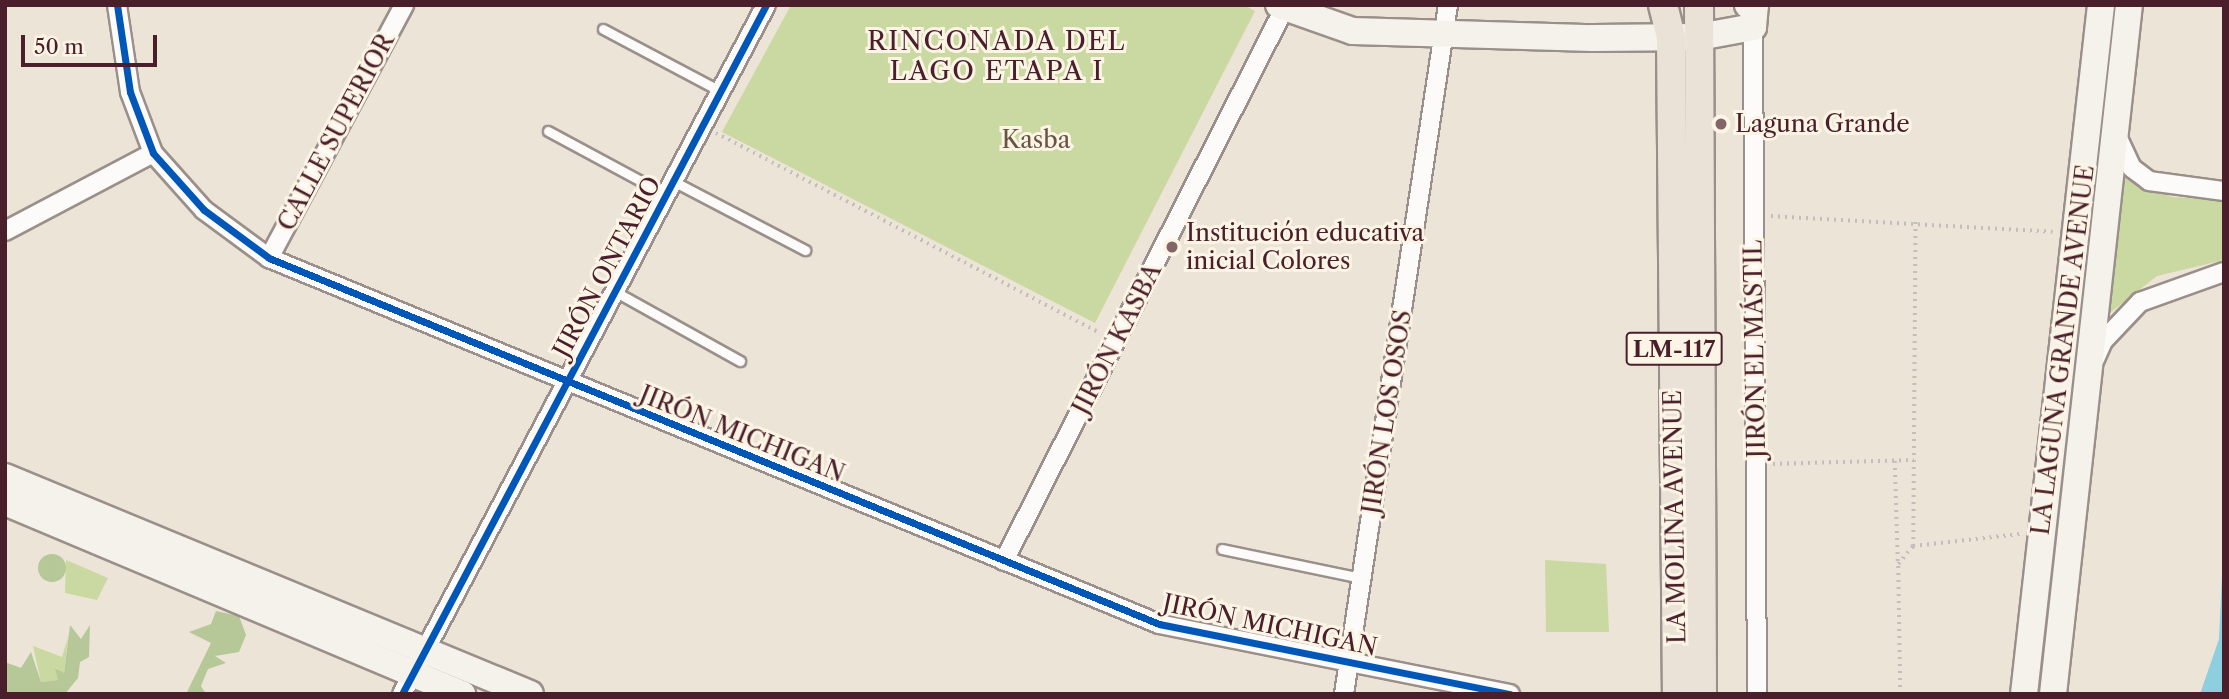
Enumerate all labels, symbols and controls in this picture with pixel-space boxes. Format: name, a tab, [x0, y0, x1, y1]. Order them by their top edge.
scale bar	[24, 21, 161, 65]
district label: RINCONADA DEL LAGO ETAPA I	[869, 26, 1125, 88]
street label: CALLE SUPERIOR	[272, 28, 400, 236]
text: 50 m	[34, 34, 84, 59]
place label: Laguna Grande	[1735, 110, 1910, 138]
marker: Laguna Grande	[1713, 116, 1729, 132]
park label: Kasba	[1002, 126, 1070, 154]
street label: LA LAGUNA GRANDE AVENUE	[2026, 162, 2100, 538]
street label: JIRÓN ONTARIO	[547, 172, 667, 362]
place label: Institución educativa inicial Colores	[1186, 219, 1424, 275]
marker: Institución educativa inicial Colores	[1164, 239, 1180, 255]
street label: JIRÓN EL MÁSTIL	[1739, 239, 1771, 459]
street label: JIRÓN KASBA	[1067, 259, 1167, 419]
street label: JIRÓN LOS OSOS	[1357, 308, 1417, 516]
road number: LM-117	[1625, 330, 1723, 368]
street label: JIRÓN MICHIGAN	[635, 380, 849, 488]
street label: LA MOLINA AVENUE	[1658, 388, 1692, 646]
street label: JIRÓN MICHIGAN	[1160, 588, 1380, 662]

